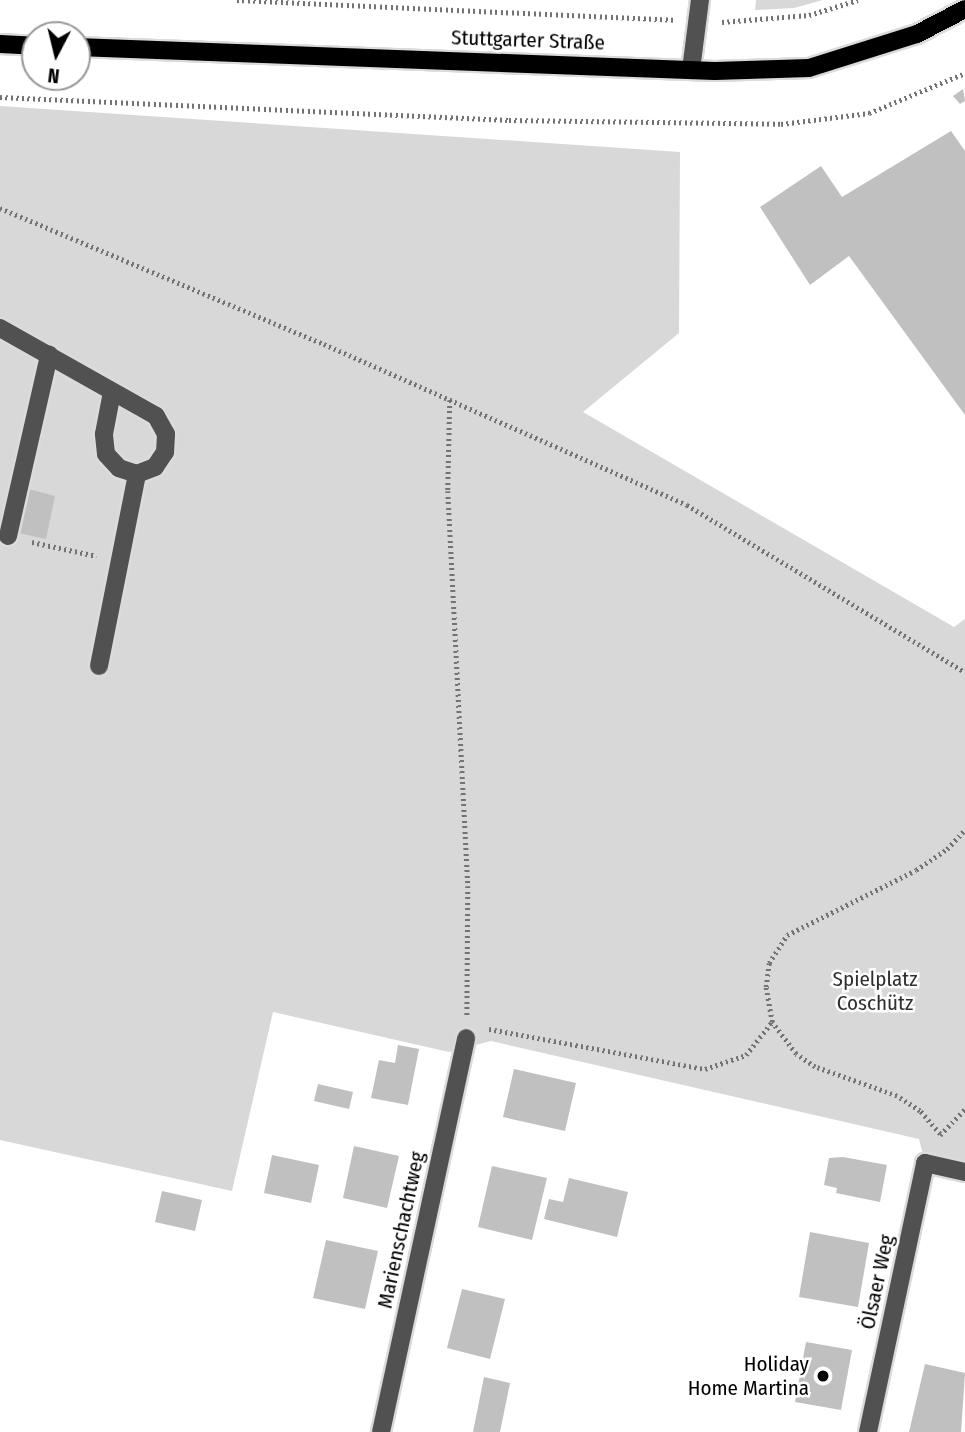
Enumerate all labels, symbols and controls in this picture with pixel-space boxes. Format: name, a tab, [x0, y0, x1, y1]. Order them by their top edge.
north arrow	[21, 21, 91, 91]
street label: Stuttgarter Straße	[451, 25, 605, 55]
text: N	[47, 63, 61, 87]
park label: Spielplatz Coschütz	[833, 966, 917, 1016]
street label: Marienschachtweg	[372, 1149, 430, 1311]
street label: Ölsaer Weg	[855, 1232, 899, 1332]
place label: Holiday Home Martina	[688, 1351, 809, 1401]
marker: Holiday Home Martina	[815, 1368, 831, 1384]

